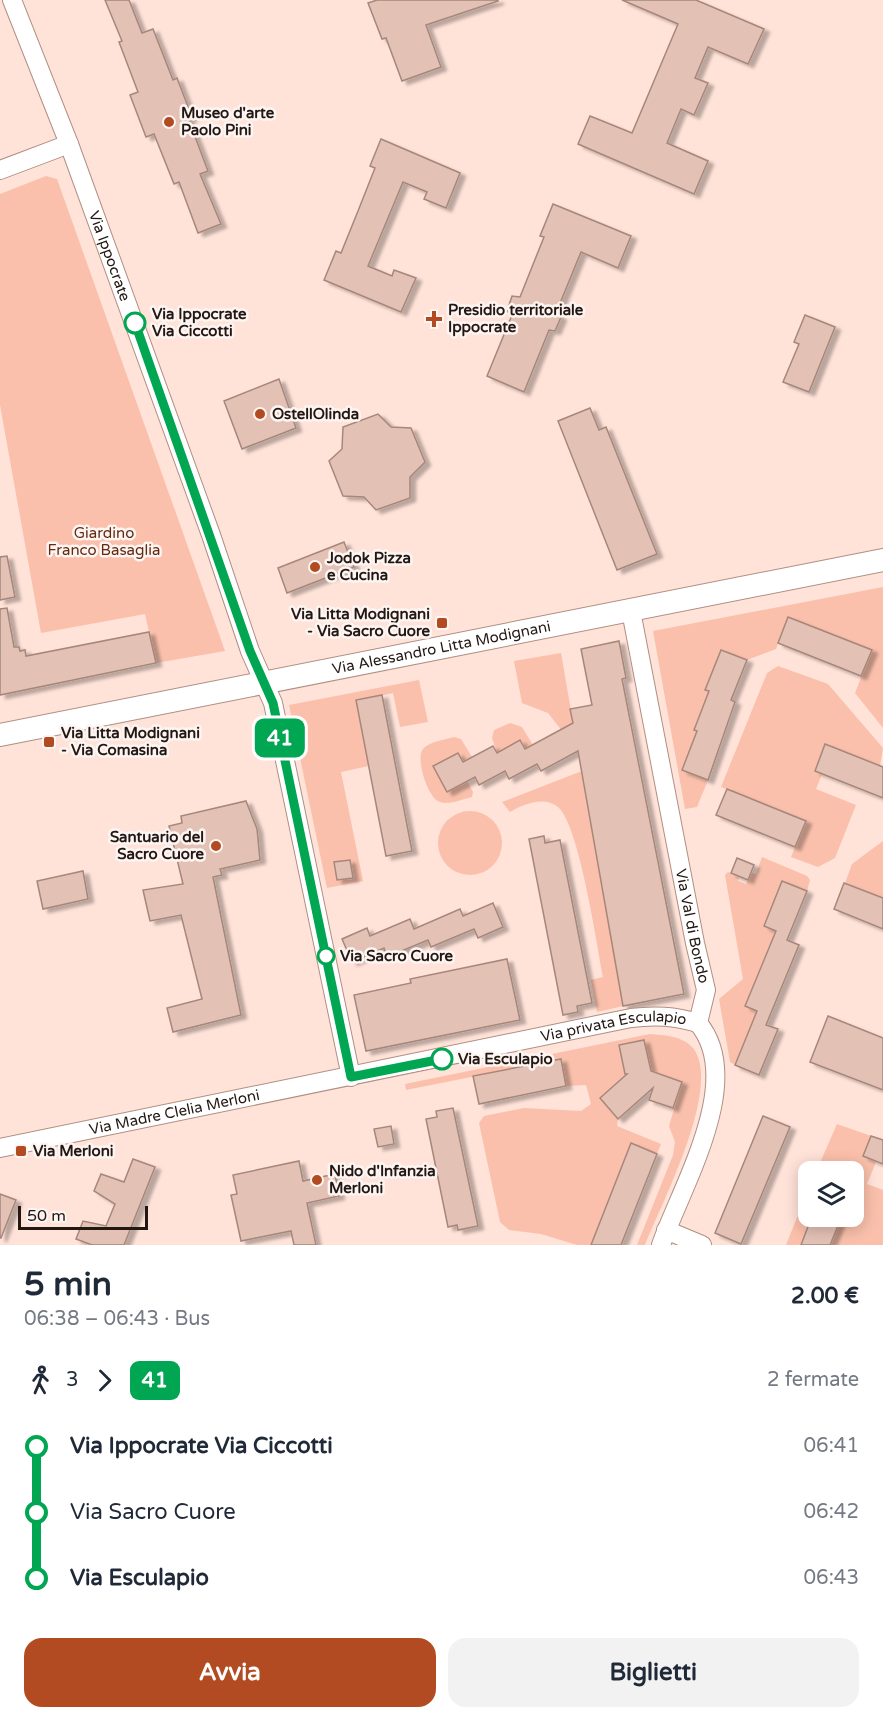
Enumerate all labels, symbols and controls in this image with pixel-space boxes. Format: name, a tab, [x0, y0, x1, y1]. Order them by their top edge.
place label: Museo d'arte Paolo Pini	[181, 104, 275, 139]
marker: Museo d'arte Paolo Pini	[162, 115, 176, 129]
street label: Via Ippocrate	[85, 208, 134, 304]
place label: Presidio territoriale Ippocrate	[448, 301, 584, 337]
place label: Via Ippocrate Via Ciccotti	[152, 305, 247, 340]
marker: Presidio territoriale Ippocrate	[425, 310, 443, 328]
marker: Via Ippocrate Via Ciccotti	[124, 312, 146, 334]
place label: OstellOlinda	[272, 405, 359, 423]
marker: OstellOlinda	[253, 407, 267, 421]
park label: Giardino Franco Basaglia	[48, 524, 160, 559]
place label: Jodok Pizza e Cucina	[326, 549, 411, 584]
marker: Jodok Pizza e Cucina	[308, 560, 322, 574]
place label: Via Litta Modignani - Via Sacro Cuore	[291, 605, 431, 640]
marker: Via Litta Modignani - Via Sacro Cuore	[435, 616, 449, 630]
street label: Via Alessandro Litta Modignani	[331, 617, 552, 678]
line badge: 41	[253, 718, 307, 758]
place label: Via Litta Modignani - Via Comasina	[61, 724, 200, 759]
text: 41	[267, 726, 293, 751]
marker: Via Litta Modignani - Via Comasina	[42, 735, 56, 749]
place label: Santuario del Sacro Cuore	[110, 828, 205, 863]
marker: Santuario del Sacro Cuore	[209, 839, 223, 853]
street label: Via Val di Bondo	[672, 867, 713, 985]
marker: Via Sacro Cuore	[317, 947, 335, 965]
place label: Via Sacro Cuore	[340, 947, 454, 965]
street label: Via privata Esculapio	[539, 1007, 688, 1045]
marker: Via Esculapio	[431, 1048, 453, 1070]
place label: Via Esculapio	[458, 1050, 553, 1069]
street label: Via Madre Clelia Merloni	[88, 1086, 261, 1138]
place label: Via Merloni	[33, 1142, 114, 1160]
marker: Via Merloni	[14, 1144, 28, 1158]
map controls	[798, 1161, 864, 1227]
button: layers	[798, 1161, 864, 1227]
place label: Nido d'Infanzia Merloni	[329, 1162, 436, 1197]
marker: Nido d'Infanzia Merloni	[310, 1173, 324, 1187]
scale bar	[18, 1203, 148, 1230]
text: 50 m	[27, 1206, 66, 1226]
text: 5 min	[24, 1265, 112, 1304]
text: 2.00 €	[791, 1283, 859, 1309]
text: 06:38 – 06:43 · Bus	[24, 1307, 210, 1331]
icon: walk	[24, 1364, 57, 1397]
icon: forward	[88, 1364, 121, 1397]
text: 3	[66, 1368, 79, 1392]
text: 41	[142, 1368, 168, 1393]
text: 2 fermate	[767, 1368, 859, 1392]
text: Via Ippocrate Via Ciccotti	[70, 1433, 333, 1459]
text: 06:41	[804, 1434, 859, 1458]
text: Via Sacro Cuore	[70, 1499, 236, 1525]
text: 06:42	[804, 1500, 859, 1524]
text: Via Esculapio	[70, 1565, 209, 1591]
text: 06:43	[804, 1566, 859, 1590]
button: Avvia	[24, 1638, 436, 1707]
button: Biglietti	[448, 1638, 859, 1707]

